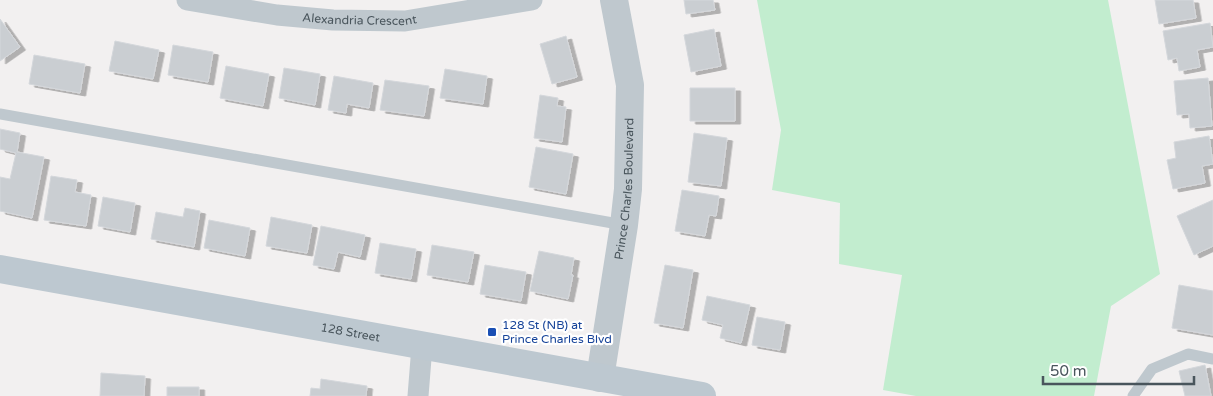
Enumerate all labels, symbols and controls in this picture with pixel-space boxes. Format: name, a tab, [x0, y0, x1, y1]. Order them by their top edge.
street label: Alexandria Crescent	[302, 10, 418, 28]
street label: Prince Charles Boulevard	[612, 118, 636, 261]
place label: 128 St (NB) at Prince Charles Blvd	[502, 318, 612, 346]
street label: 128 Street	[319, 320, 382, 345]
marker: 128 St (NB) at Prince Charles Blvd	[486, 326, 498, 338]
scale bar	[1043, 354, 1194, 386]
text: 50 m	[1050, 362, 1087, 380]

